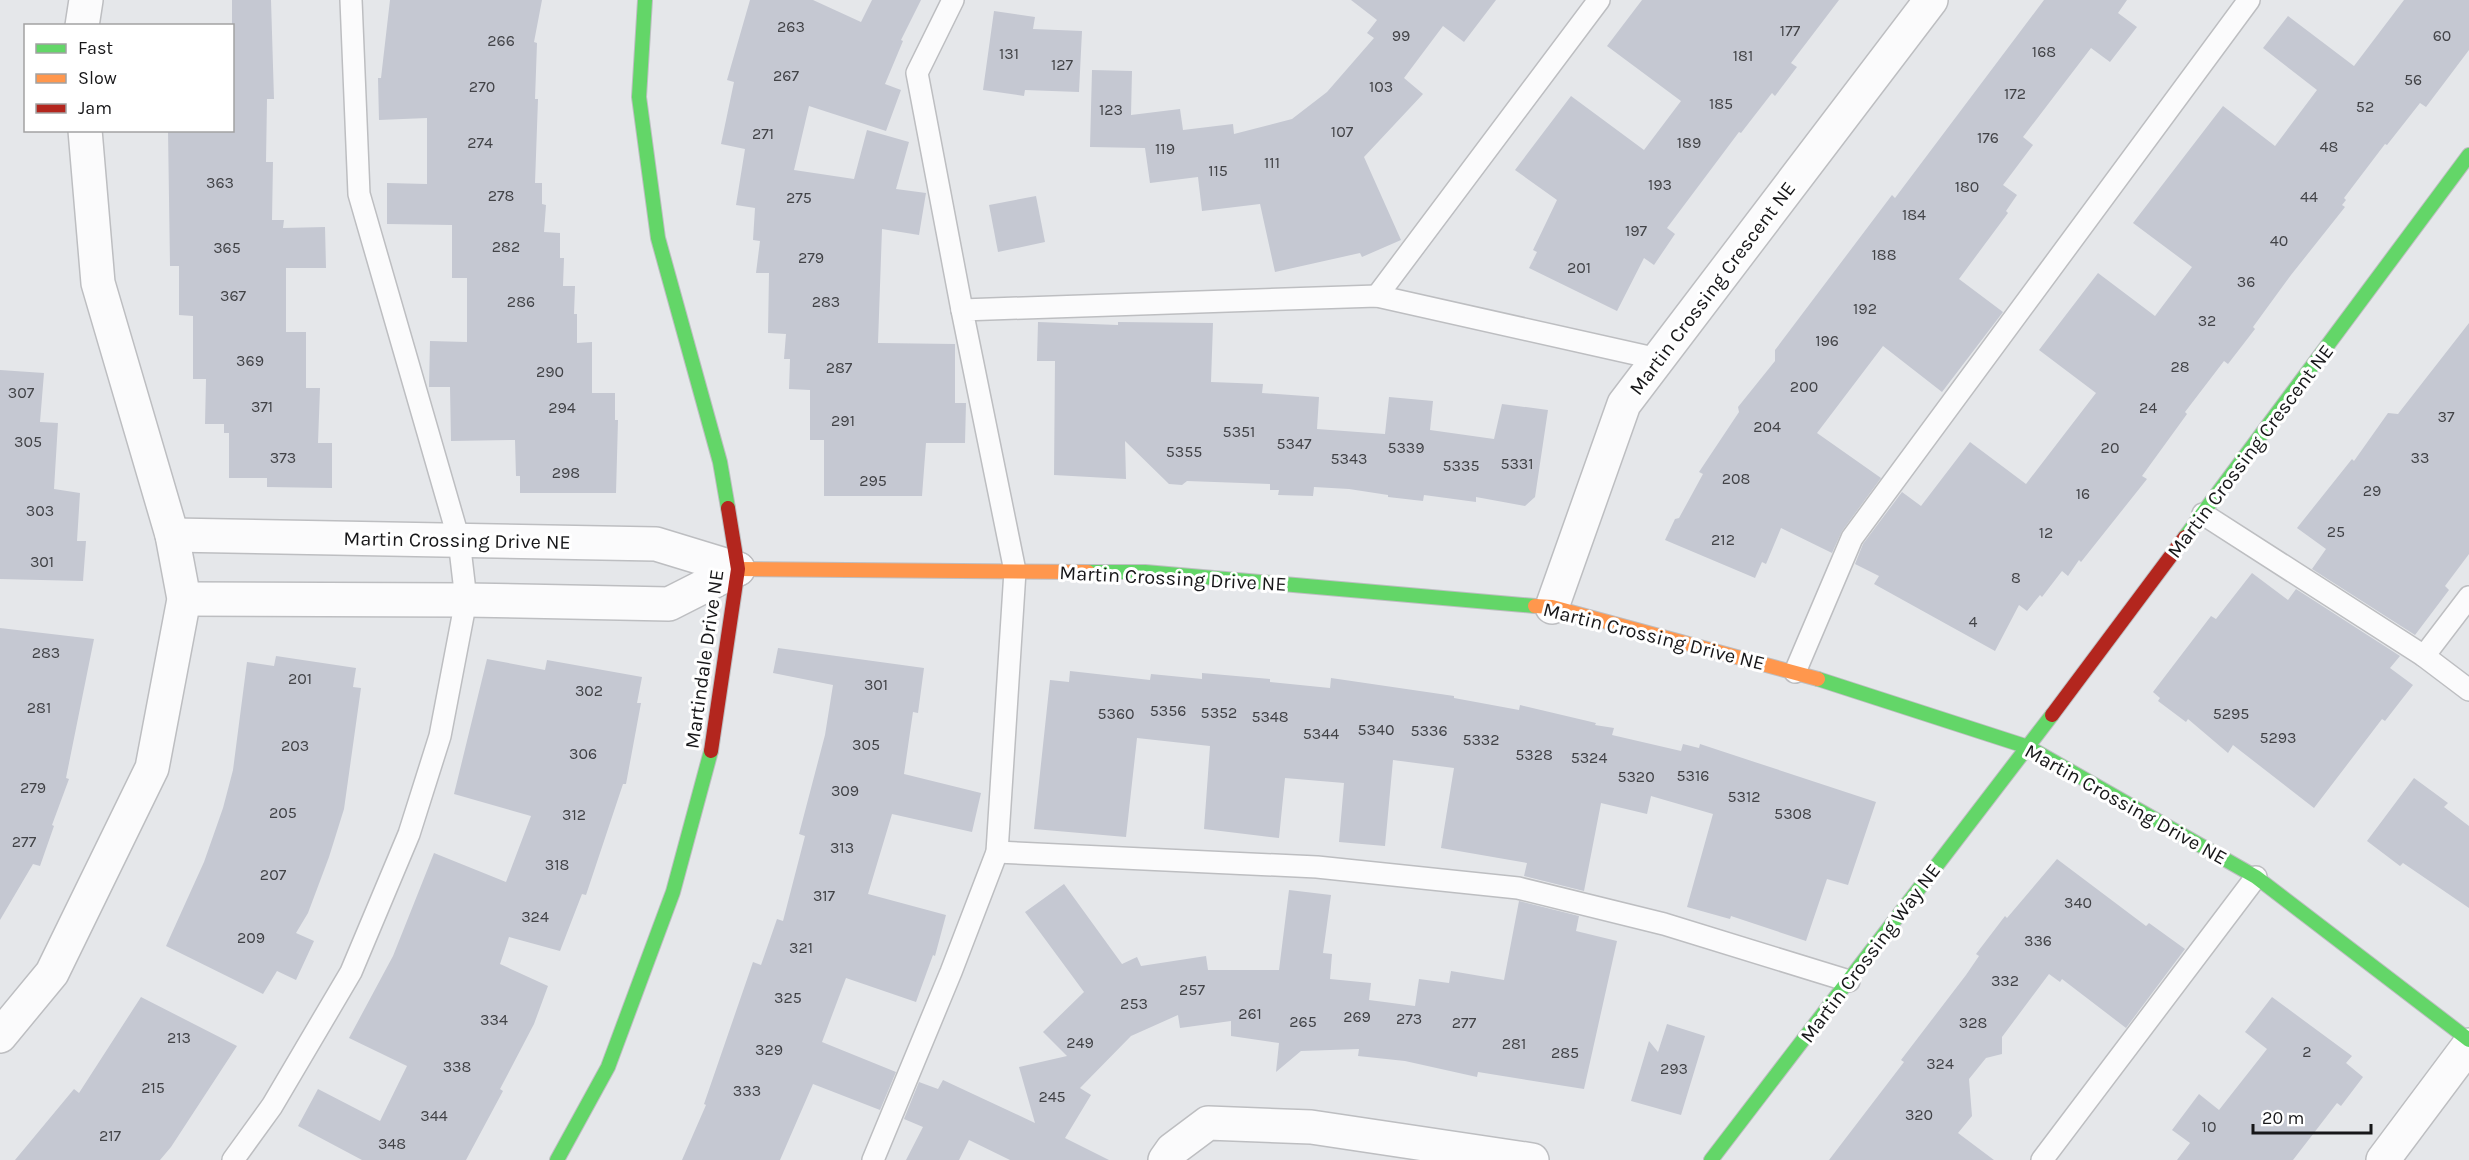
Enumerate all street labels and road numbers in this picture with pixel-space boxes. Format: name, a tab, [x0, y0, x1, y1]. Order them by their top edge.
street label: Martin Crossing Crescent NE	[1625, 177, 1800, 399]
street label: Martin Crossing Crescent NE	[2163, 340, 2338, 562]
street label: Martin Crossing Drive NE	[343, 527, 571, 554]
street label: Martin Crossing Drive NE	[1059, 561, 1287, 596]
street label: Martindale Drive NE	[681, 568, 728, 750]
street label: Martin Crossing Drive NE	[1541, 598, 1767, 675]
street label: Martin Crossing Drive NE	[2021, 739, 2231, 870]
street label: Martin Crossing Way NE	[1796, 859, 1945, 1047]

